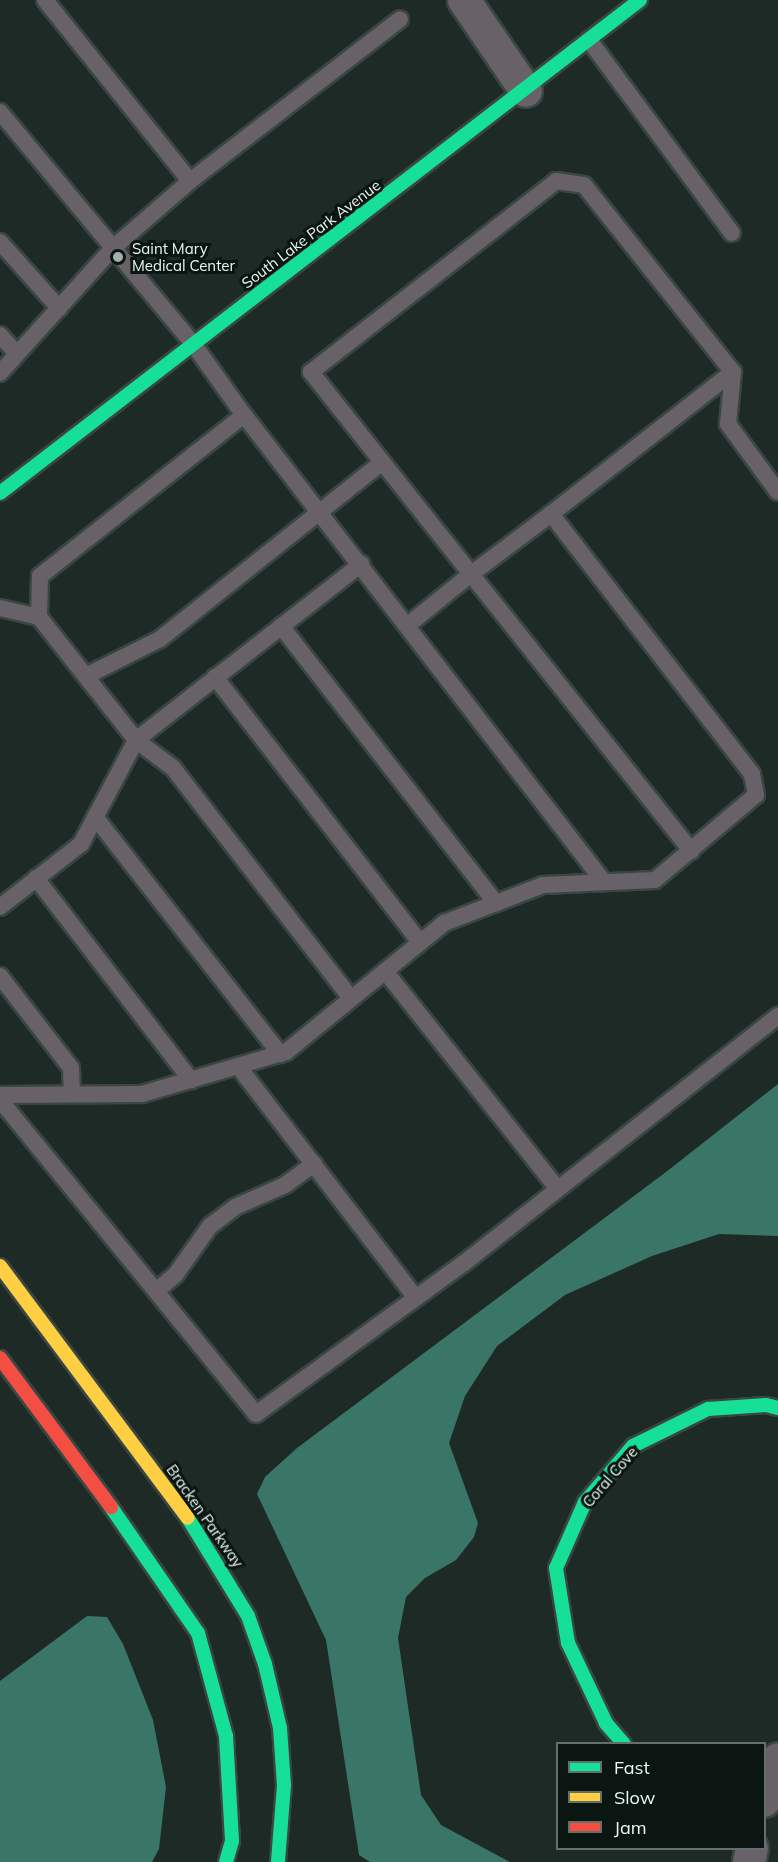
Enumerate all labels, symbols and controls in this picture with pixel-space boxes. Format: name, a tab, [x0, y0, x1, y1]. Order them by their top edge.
street label: South Lake Park Avenue	[238, 176, 384, 292]
place label: Saint Mary Medical Center	[132, 239, 235, 274]
marker: Saint Mary Medical Center	[109, 248, 127, 266]
street label: Coral Cove	[579, 1443, 641, 1511]
street label: Bracken Parkway	[163, 1461, 247, 1571]
legend	[556, 1742, 766, 1850]
text: Fast	[614, 1756, 650, 1779]
text: Slow	[614, 1786, 655, 1809]
text: Jam	[614, 1816, 647, 1839]

